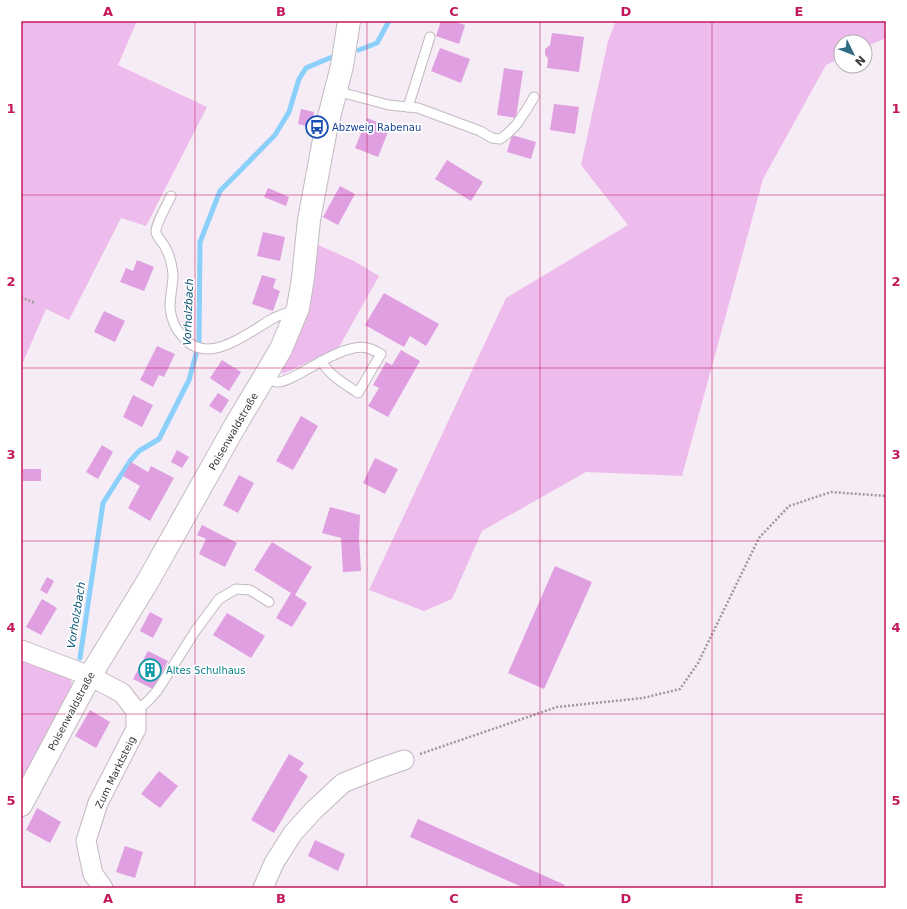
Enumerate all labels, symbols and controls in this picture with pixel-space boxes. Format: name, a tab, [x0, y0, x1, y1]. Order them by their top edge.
text: A	[103, 4, 113, 19]
text: B	[276, 4, 286, 19]
text: C	[449, 4, 459, 19]
text: D	[621, 4, 632, 19]
text: E	[795, 4, 803, 19]
north arrow	[833, 34, 873, 74]
text: N	[852, 53, 868, 68]
text: 1	[6, 101, 16, 116]
text: 1	[891, 101, 901, 116]
bus stop icon: Abzweig Rabenau	[304, 114, 330, 140]
place label: Abzweig Rabenau	[332, 122, 421, 133]
text: 2	[6, 274, 16, 289]
text: 2	[891, 274, 901, 289]
water label: Vorholzbach	[181, 278, 196, 346]
street label: Poisenwaldstraße	[207, 391, 260, 472]
text: 3	[6, 447, 16, 462]
text: 3	[891, 447, 901, 462]
water label: Vorholzbach	[65, 581, 88, 649]
text: 4	[6, 620, 16, 635]
text: 4	[891, 620, 901, 635]
building icon: Altes Schulhaus	[137, 657, 163, 683]
place label: Altes Schulhaus	[166, 665, 245, 676]
street label: Poisenwaldstraße	[46, 670, 97, 752]
street label: Zum Marktsteig	[93, 734, 138, 810]
text: 5	[6, 793, 16, 808]
text: 5	[891, 793, 901, 808]
text: A	[103, 891, 113, 906]
text: B	[276, 891, 286, 906]
text: C	[449, 891, 459, 906]
text: D	[621, 891, 632, 906]
text: E	[795, 891, 803, 906]

